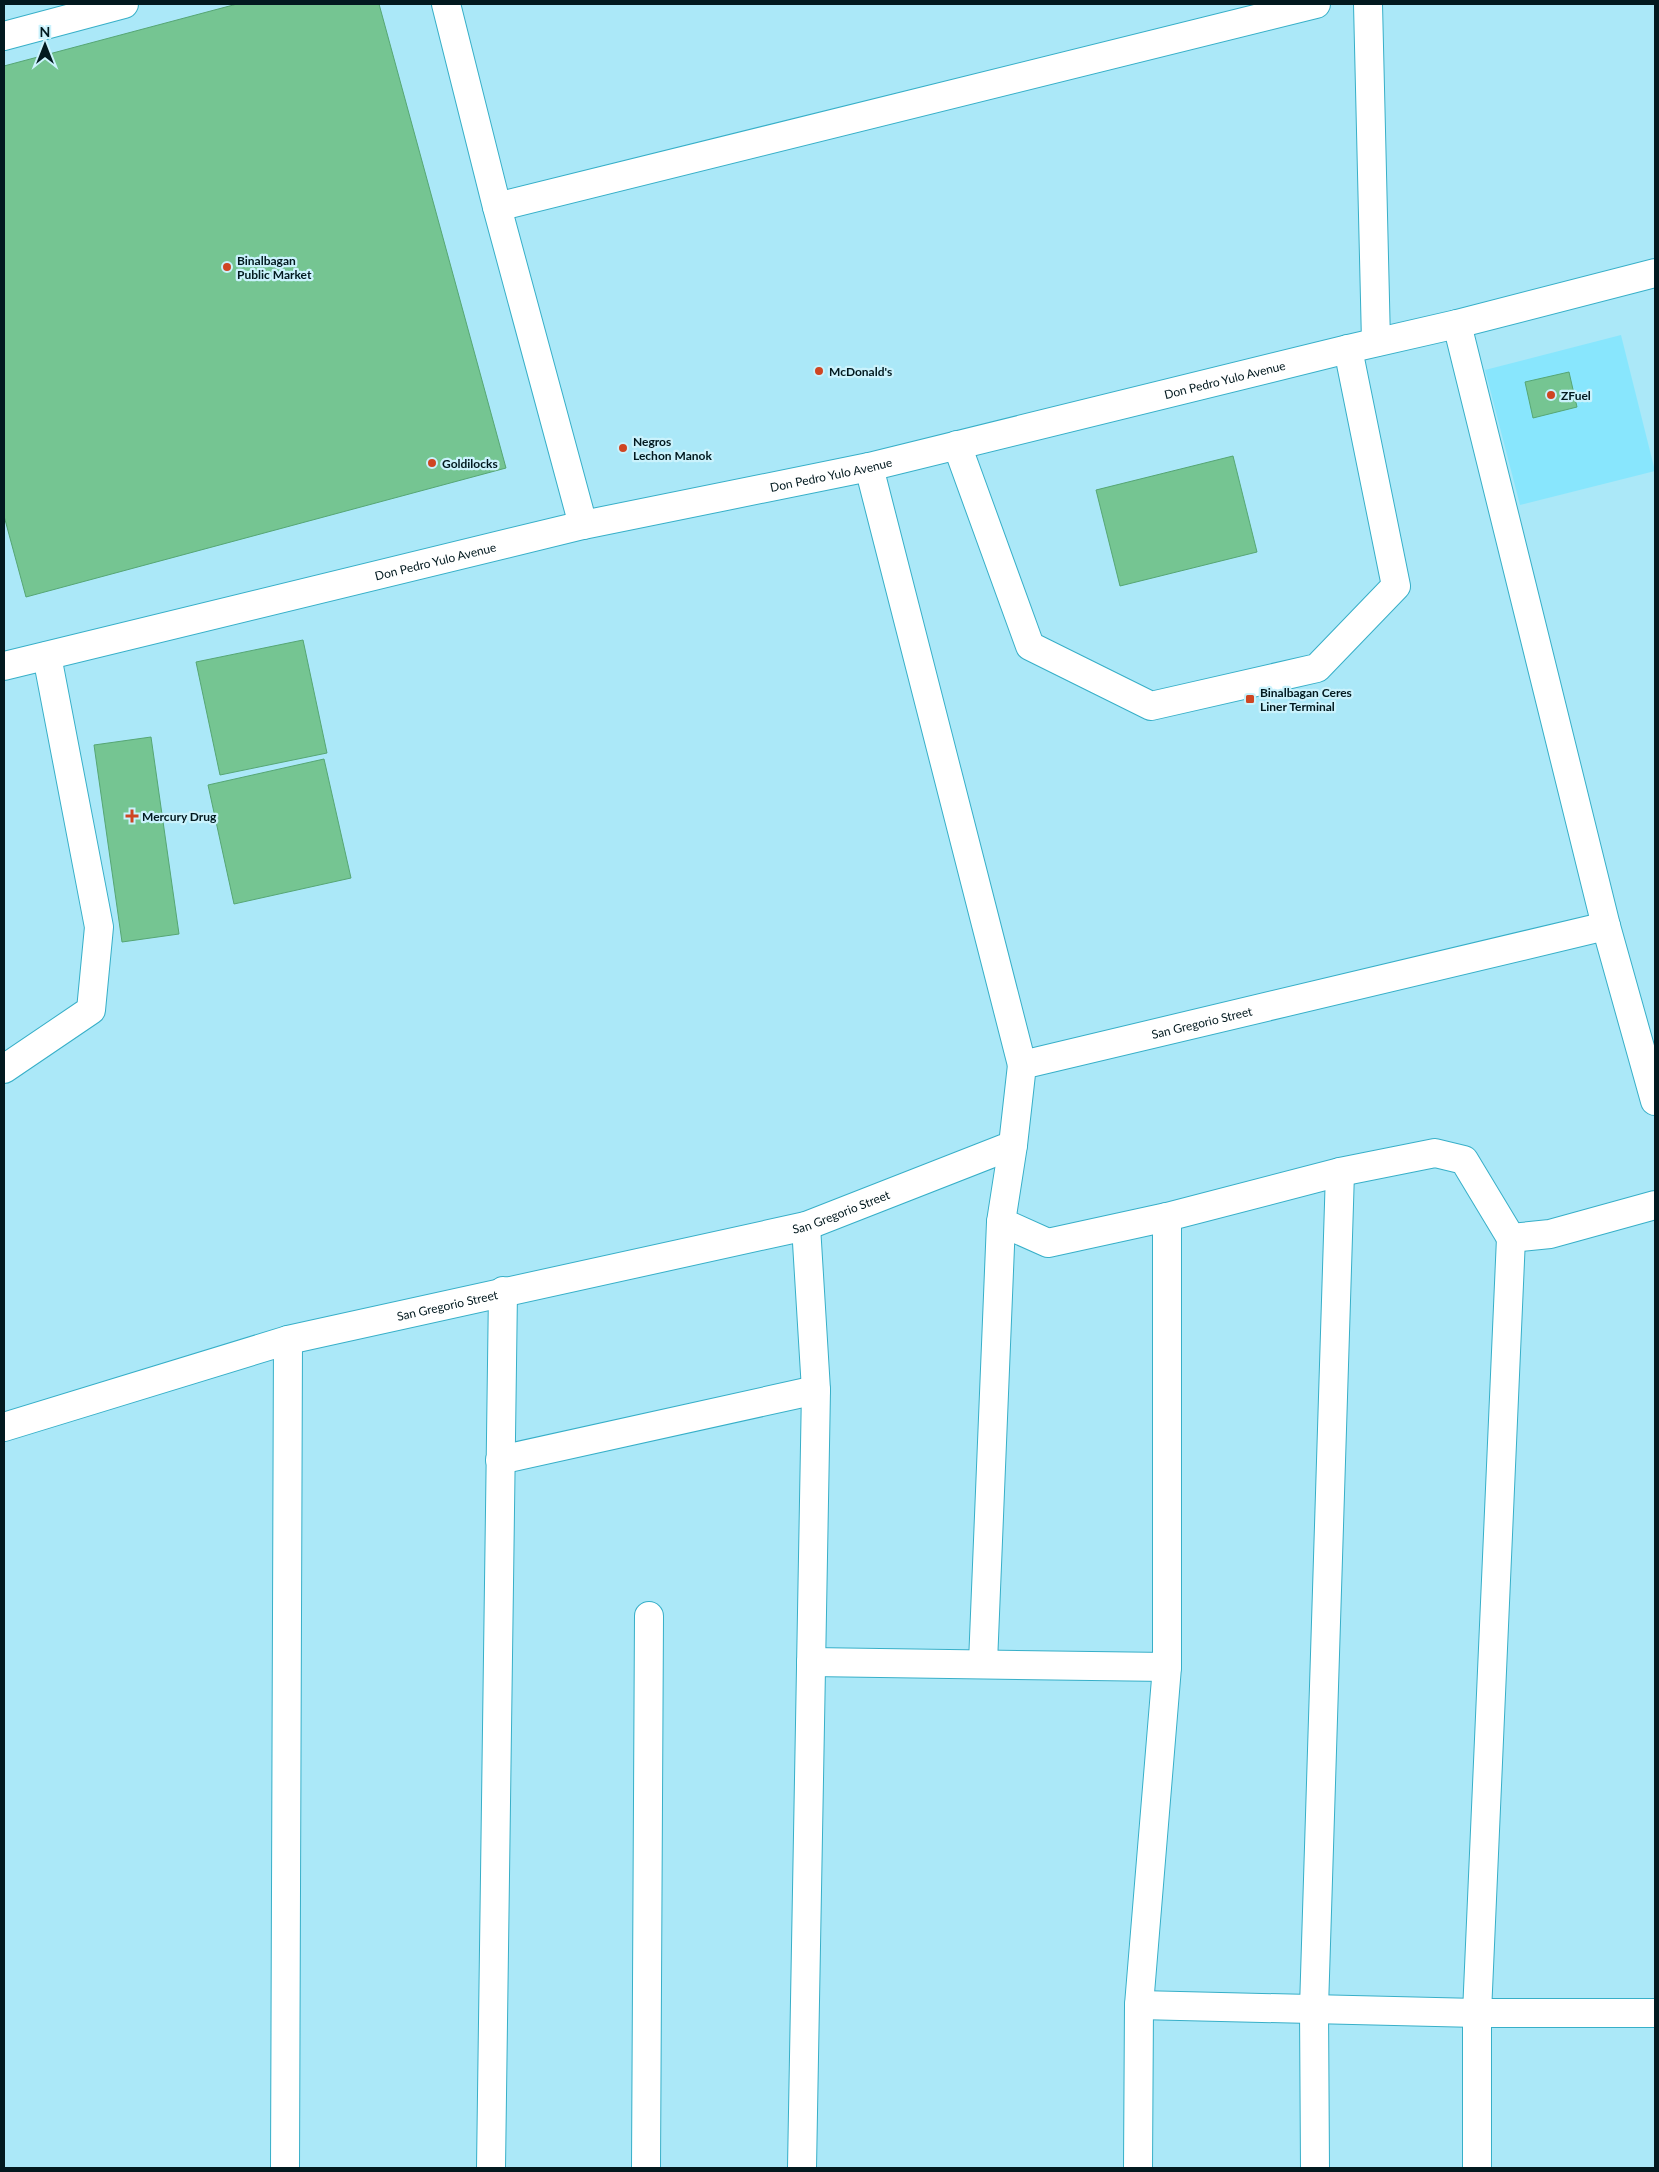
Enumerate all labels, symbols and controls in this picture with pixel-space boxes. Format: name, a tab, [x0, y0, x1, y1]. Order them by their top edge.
north arrow	[20, 20, 70, 70]
text: N	[40, 23, 50, 40]
place label: Binalbagan Public Market	[237, 253, 312, 282]
marker: Binalbagan Public Market	[221, 261, 233, 273]
street label: Don Pedro Yulo Avenue	[1162, 357, 1287, 402]
place label: McDonald's	[829, 364, 892, 379]
marker: McDonald's	[813, 365, 825, 377]
place label: ZFuel	[1561, 388, 1591, 403]
marker: ZFuel	[1545, 389, 1557, 401]
place label: Negros Lechon Manok	[633, 434, 712, 463]
marker: Negros Lechon Manok	[617, 442, 629, 454]
street label: Don Pedro Yulo Avenue	[769, 454, 894, 494]
place label: Goldilocks	[442, 456, 498, 471]
marker: Goldilocks	[426, 457, 438, 469]
street label: Don Pedro Yulo Avenue	[373, 539, 498, 583]
place label: Binalbagan Ceres Liner Terminal	[1260, 685, 1352, 714]
marker: Binalbagan Ceres Liner Terminal	[1244, 693, 1256, 705]
place label: Mercury Drug	[142, 809, 217, 824]
marker: Mercury Drug	[126, 810, 138, 822]
street label: San Gregorio Street	[1150, 1003, 1254, 1041]
street label: San Gregorio Street	[791, 1186, 892, 1236]
street label: San Gregorio Street	[395, 1286, 500, 1323]

